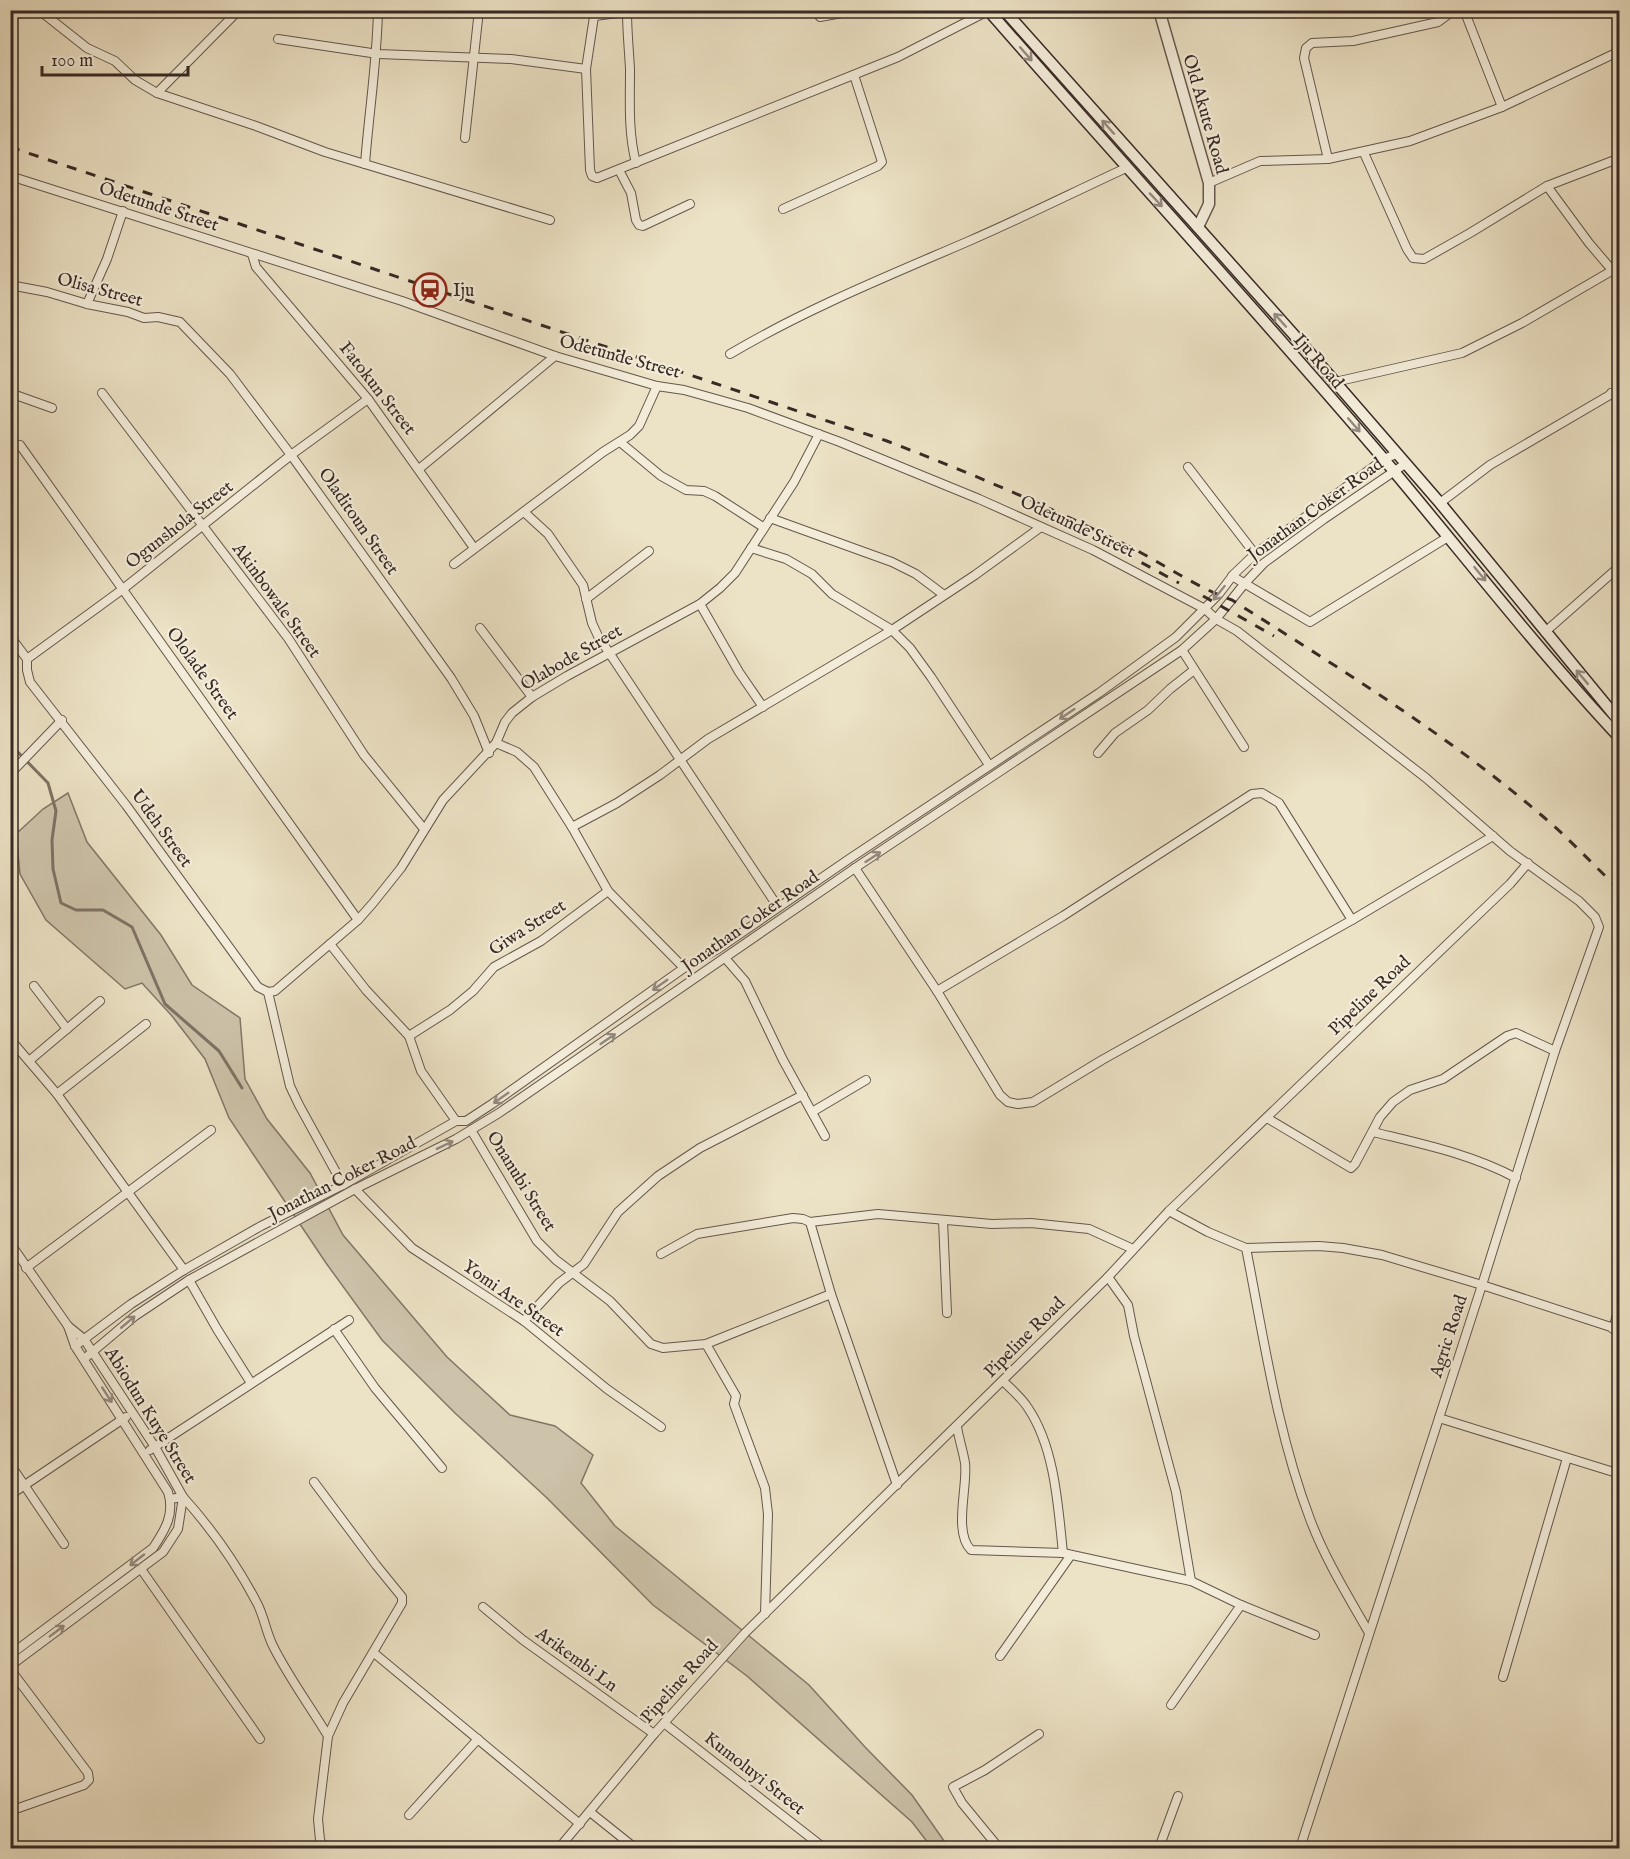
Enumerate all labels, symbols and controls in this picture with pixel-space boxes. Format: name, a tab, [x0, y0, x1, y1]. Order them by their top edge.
scale bar	[42, 39, 188, 77]
one-way arrow	[1019, 47, 1033, 62]
text: 100 m	[51, 50, 93, 73]
street label: Old Akute Road	[1176, 52, 1233, 177]
one-way arrow	[1101, 120, 1115, 135]
street label: Odetunde Street	[96, 177, 221, 238]
one-way arrow	[1149, 192, 1163, 207]
street label: Olisa Street	[54, 268, 145, 313]
station icon: Iju	[412, 272, 448, 308]
place label: Iju	[453, 280, 474, 303]
one-way arrow	[1273, 313, 1287, 328]
street label: Odetunde Street	[557, 330, 683, 385]
street label: Iju Road	[1288, 330, 1348, 395]
street label: Fatokun Street	[333, 338, 420, 440]
one-way arrow	[1347, 418, 1361, 433]
street label: Jonathan Coker Road	[1242, 453, 1389, 568]
street label: Oladitoun Street	[312, 464, 403, 580]
street label: Ogunshola Street	[121, 476, 238, 574]
street label: Odetunde Street	[1016, 491, 1139, 564]
street label: Akinbowale Street	[226, 538, 325, 663]
one-way arrow	[1473, 566, 1487, 581]
one-way arrow	[1212, 585, 1225, 601]
street label: Olabode Street	[517, 620, 627, 697]
street label: Ololade Street	[161, 623, 243, 725]
one-way arrow	[1576, 669, 1589, 685]
one-way arrow	[1059, 708, 1076, 720]
street label: Udeh Street	[125, 785, 197, 872]
one-way arrow	[864, 851, 880, 863]
street label: Jonathan Coker Road	[676, 866, 824, 979]
street label: Giwa Street	[485, 895, 571, 962]
street label: Pipeline Road	[1324, 951, 1416, 1041]
one-way arrow	[653, 979, 669, 991]
one-way arrow	[599, 1033, 616, 1045]
one-way arrow	[494, 1092, 510, 1104]
street label: Onanubi Street	[481, 1127, 561, 1236]
street label: Jonathan Coker Road	[263, 1132, 421, 1227]
one-way arrow	[435, 1139, 453, 1150]
street label: Yomi Are Street	[458, 1256, 569, 1343]
street label: Pipeline Road	[980, 1292, 1071, 1383]
street label: Agric Road	[1425, 1292, 1474, 1382]
one-way arrow	[120, 1315, 136, 1328]
street label: Abiodun Kuye Street	[98, 1343, 201, 1488]
one-way arrow	[101, 1387, 113, 1403]
one-way arrow	[130, 1554, 146, 1567]
street label: Arikembi Ln	[530, 1622, 622, 1698]
one-way arrow	[49, 1625, 65, 1637]
street label: Pipeline Road	[636, 1635, 724, 1729]
street label: Kumoluyi Street	[699, 1727, 809, 1821]

